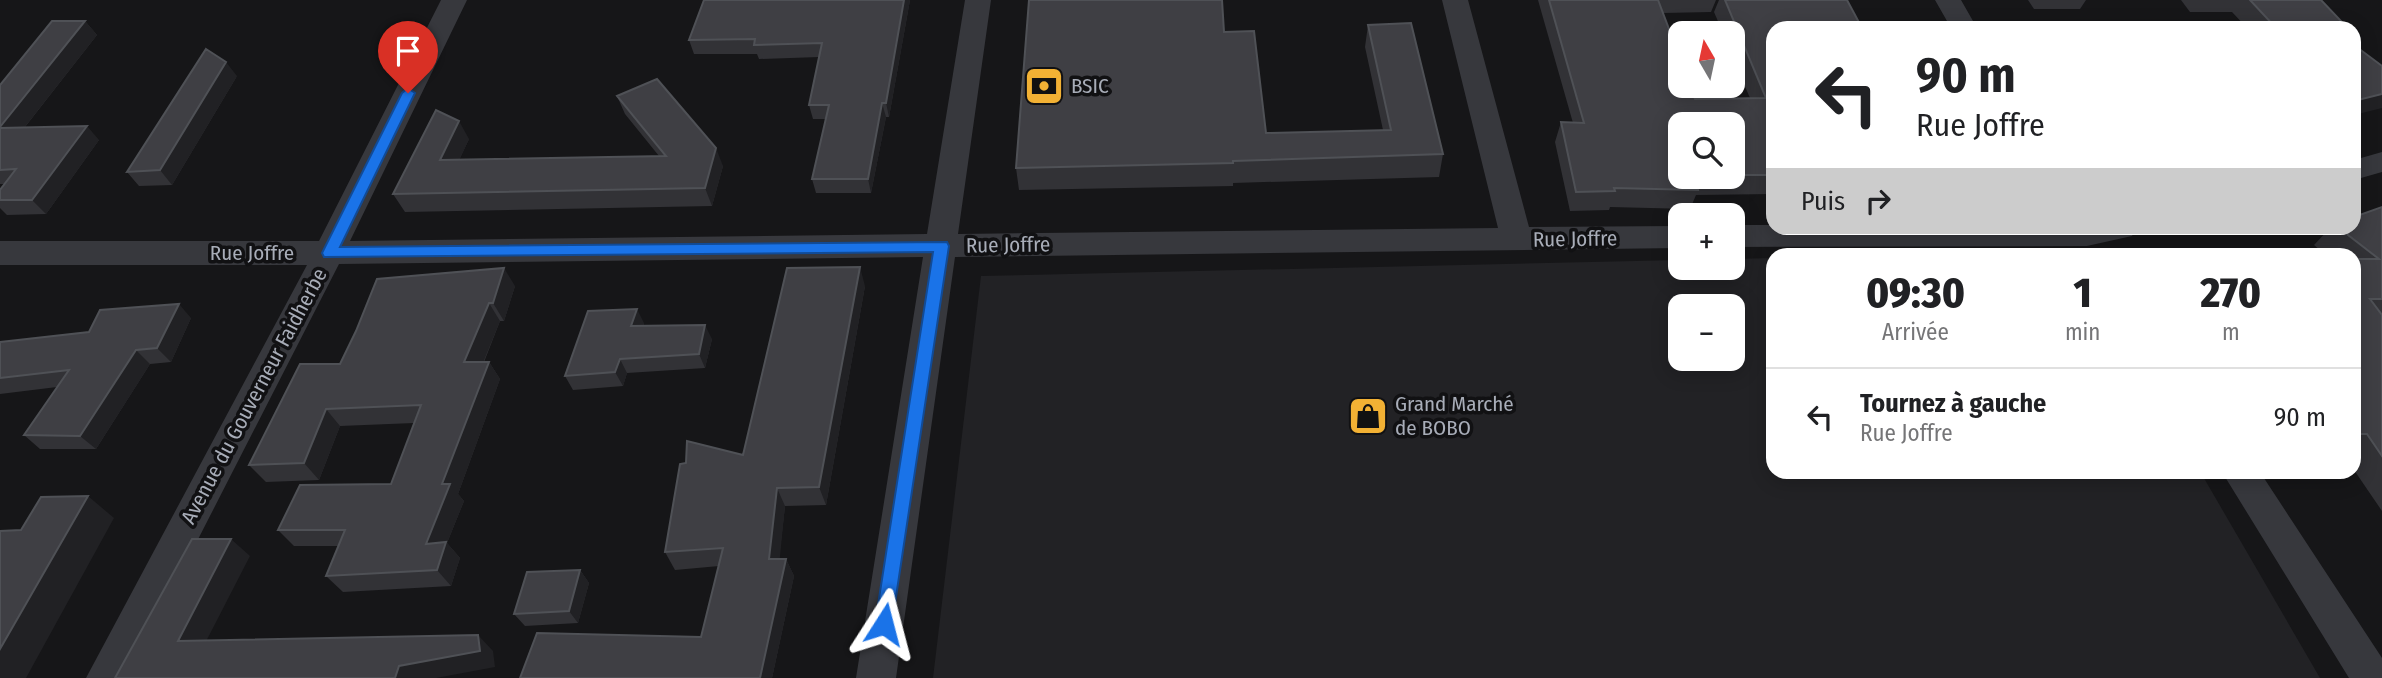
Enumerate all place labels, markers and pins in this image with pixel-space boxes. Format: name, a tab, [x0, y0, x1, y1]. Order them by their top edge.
pin	[378, 21, 438, 93]
bank icon: BSIC	[1023, 65, 1065, 107]
place label: BSIC	[1071, 73, 1109, 99]
place label: Grand Marché de BOBO	[1395, 391, 1514, 441]
shop icon: Grand Marché de BOBO	[1347, 395, 1389, 437]

